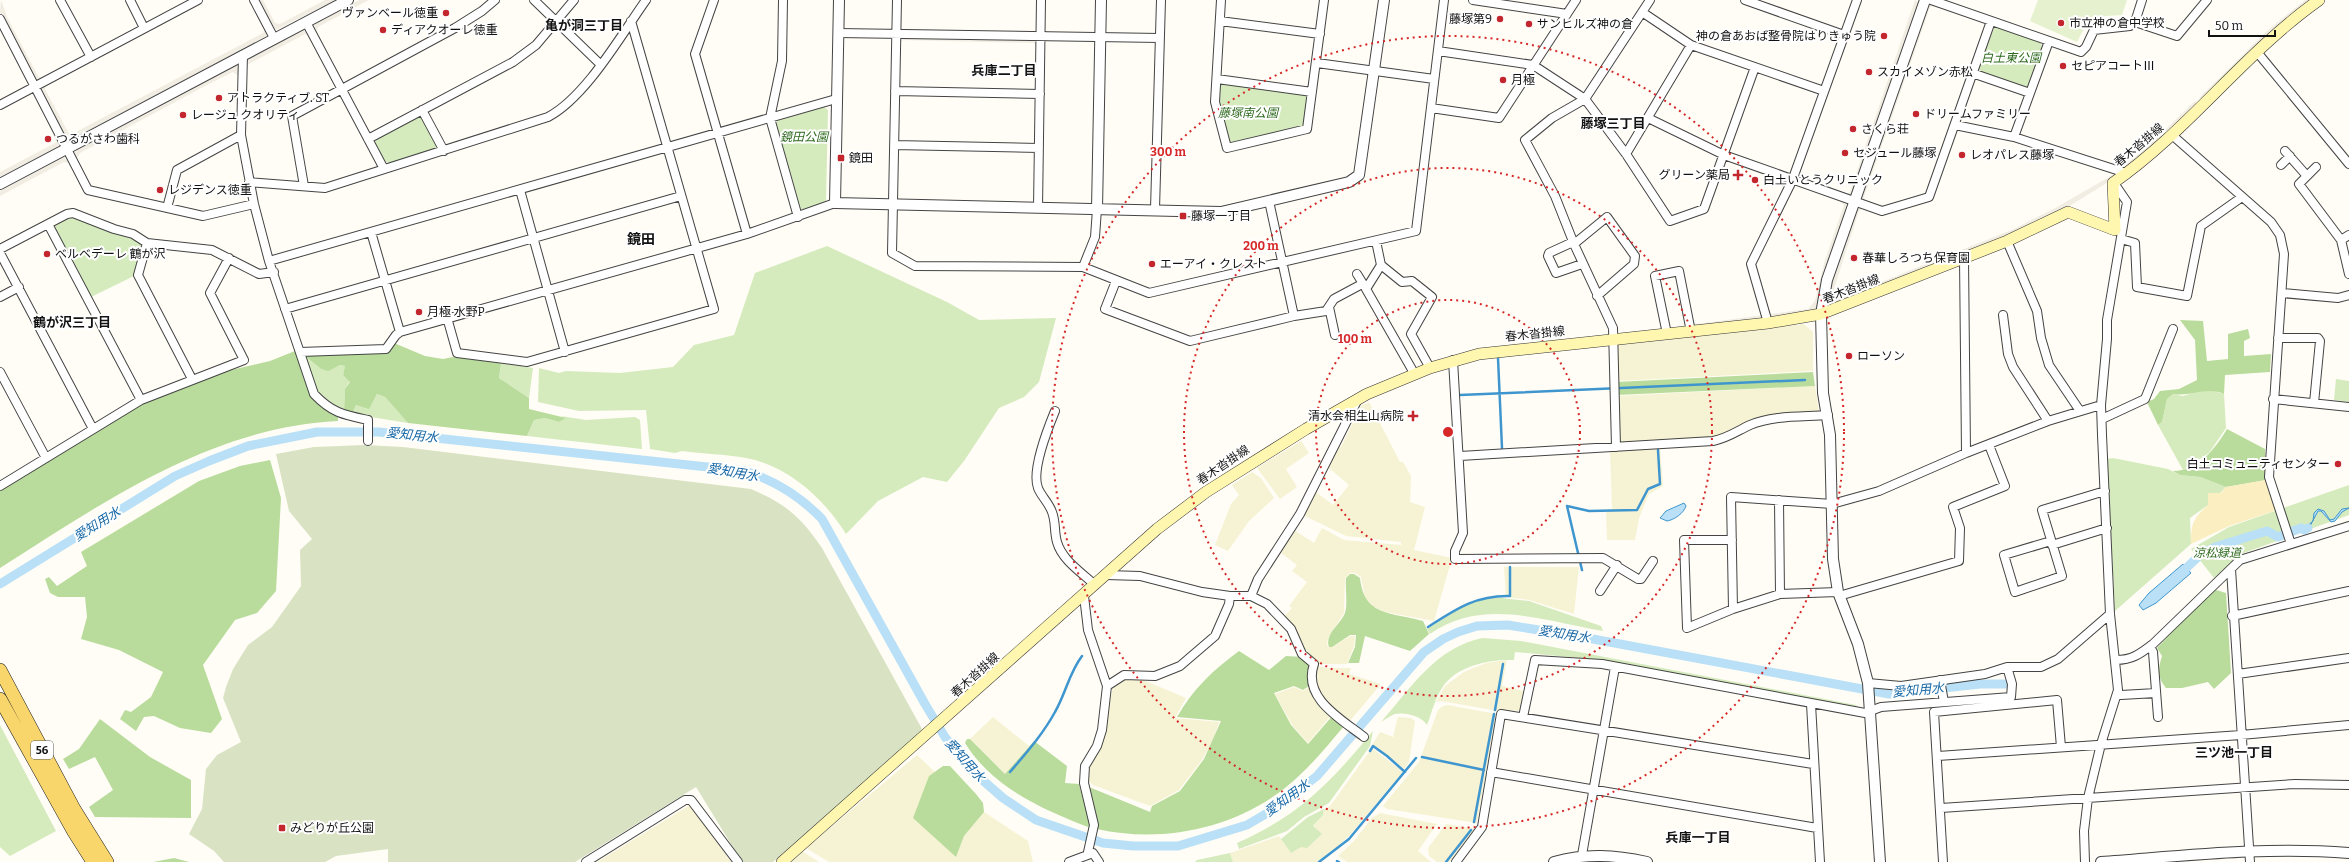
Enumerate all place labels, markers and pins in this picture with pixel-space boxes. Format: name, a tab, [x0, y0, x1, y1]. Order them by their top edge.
place label: ヴァンベール徳重	[342, 6, 438, 20]
marker: ヴァンベール徳重	[441, 8, 451, 18]
place label: 藤塚第9	[1449, 12, 1492, 26]
marker: 藤塚第9	[1495, 14, 1505, 24]
place label: 市立神の倉中学校	[2069, 16, 2165, 30]
place label: サンヒルズ神の倉	[1537, 17, 1633, 31]
marker: 市立神の倉中学校	[2056, 18, 2066, 28]
marker: サンヒルズ神の倉	[1524, 19, 1534, 29]
place label: ディアクオーレ徳重	[391, 23, 498, 37]
marker: ディアクオーレ徳重	[378, 25, 388, 35]
place label: 神の倉あおば整骨院はりきゅう院	[1696, 29, 1876, 43]
marker: 神の倉あおば整骨院はりきゅう院	[1879, 31, 1889, 41]
place label: セピアコートⅢ	[2071, 59, 2155, 73]
marker: セピアコートⅢ	[2058, 61, 2068, 71]
place label: スカイメゾン赤松	[1877, 65, 1973, 79]
marker: スカイメゾン赤松	[1864, 67, 1874, 77]
place label: 月極	[1511, 73, 1535, 87]
marker: 月極	[1498, 75, 1508, 85]
place label: アトラクティブ. ST	[227, 91, 329, 105]
marker: アトラクティブ. ST	[214, 93, 224, 103]
place label: ドリームファミリー	[1924, 107, 2031, 121]
place label: レージュ クオリティ	[191, 108, 300, 122]
marker: ドリームファミリー	[1911, 109, 1921, 119]
marker: レージュ クオリティ	[178, 110, 188, 120]
place label: さくら荘	[1861, 122, 1909, 136]
marker: さくら荘	[1848, 124, 1858, 134]
place label: つるがさわ歯科	[56, 132, 140, 146]
marker: つるがさわ歯科	[43, 134, 53, 144]
place label: セジュール藤塚	[1853, 146, 1936, 160]
marker: セジュール藤塚	[1840, 148, 1850, 158]
place label: レオパレス藤塚	[1970, 148, 2054, 162]
marker: レオパレス藤塚	[1957, 150, 1967, 160]
place label: 鏡田	[849, 151, 873, 165]
marker: 鏡田	[836, 153, 846, 163]
place label: グリーン薬局	[1659, 168, 1730, 182]
marker: グリーン薬局	[1733, 170, 1743, 180]
place label: 白土いとうクリニック	[1763, 173, 1883, 187]
marker: 白土いとうクリニック	[1750, 175, 1760, 185]
place label: レジデンス徳重	[168, 183, 252, 197]
marker: レジデンス徳重	[155, 185, 165, 195]
place label: 藤塚一丁目	[1191, 209, 1251, 223]
marker: 藤塚一丁目	[1178, 211, 1188, 221]
place label: ベルベデーレ 鶴が沢	[55, 247, 165, 261]
marker: ベルベデーレ 鶴が沢	[42, 249, 52, 259]
place label: 春華しろつち保育園	[1862, 251, 1970, 265]
marker: 春華しろつち保育園	[1849, 253, 1859, 263]
place label: エーアイ・クレスト	[1160, 257, 1267, 271]
marker: エーアイ・クレスト	[1147, 259, 1157, 269]
place label: 月極 水野P	[427, 305, 485, 319]
marker: 月極 水野P	[414, 307, 424, 317]
place label: ローソン	[1857, 349, 1905, 363]
marker: ローソン	[1844, 351, 1854, 361]
place label: 清水会相生山病院	[1308, 409, 1404, 423]
marker: 清水会相生山病院	[1407, 410, 1419, 422]
centre of rings	[1441, 425, 1455, 439]
place label: 白土コミュニティセンター	[2187, 457, 2330, 471]
marker: 白土コミュニティセンター	[2333, 459, 2343, 469]
place label: みどりが丘公園	[290, 821, 374, 835]
marker: みどりが丘公園	[277, 823, 287, 833]

